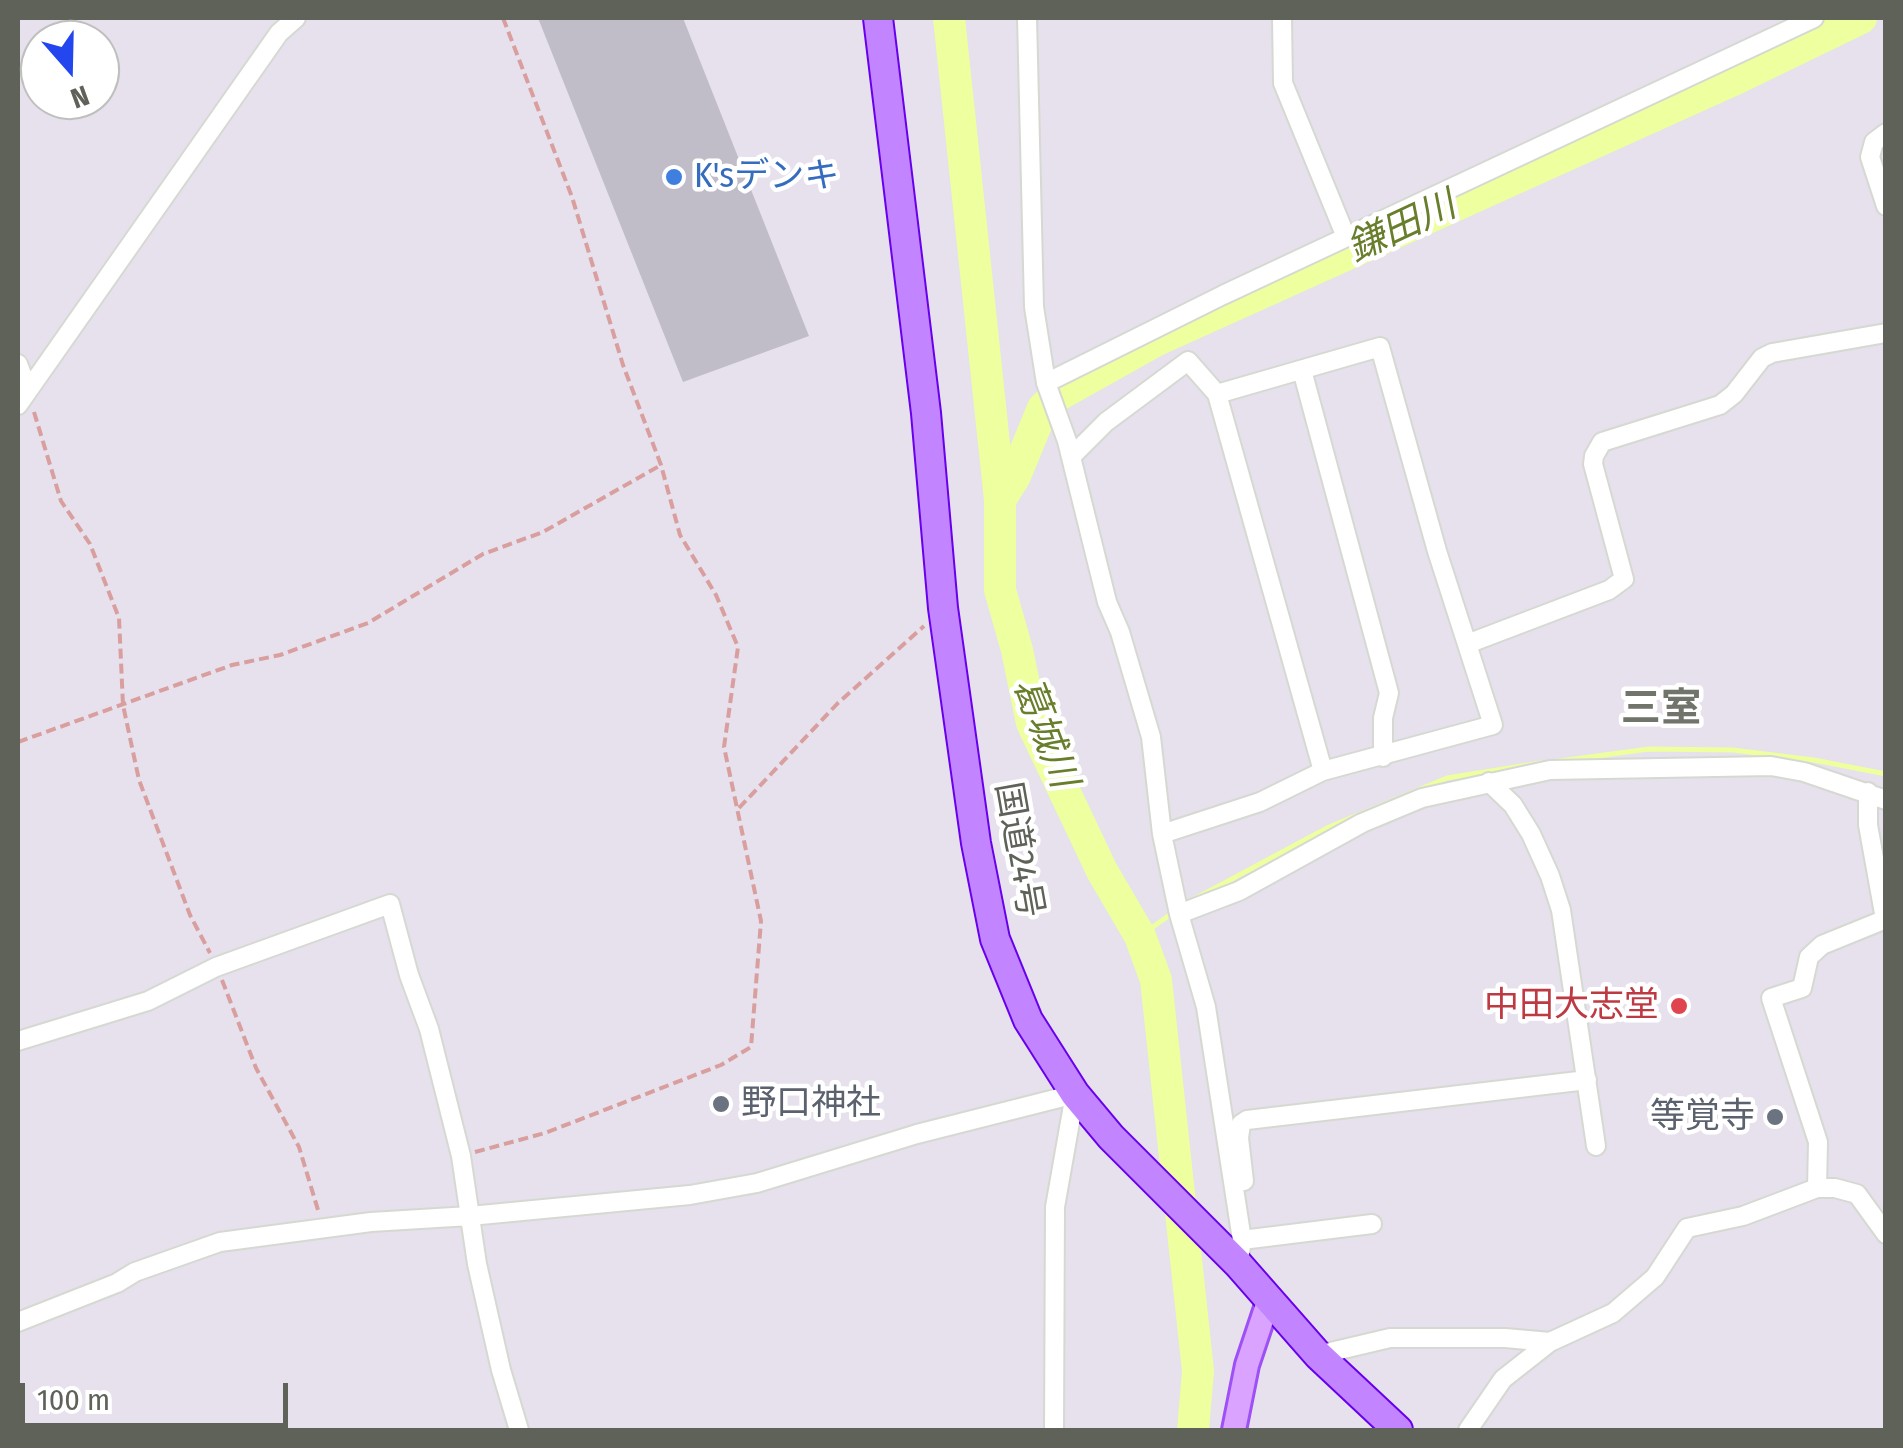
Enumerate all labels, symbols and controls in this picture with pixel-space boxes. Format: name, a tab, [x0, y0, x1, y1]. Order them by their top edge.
north arrow	[20, 20, 120, 120]
text: N	[66, 78, 93, 115]
place label: K'sデンキ	[694, 156, 839, 198]
marker: K'sデンキ	[663, 166, 685, 188]
water label: 鎌田川	[1341, 183, 1463, 273]
water label: 葛城川	[1002, 672, 1086, 794]
district label: 三室	[1621, 686, 1701, 734]
street label: 国道24号	[985, 779, 1051, 921]
place label: 中田大志堂	[1484, 985, 1659, 1027]
marker: 中田大志堂	[1668, 995, 1690, 1017]
place label: 野口神社	[741, 1083, 881, 1125]
marker: 野口神社	[710, 1093, 732, 1115]
place label: 等覚寺	[1650, 1096, 1755, 1138]
marker: 等覚寺	[1764, 1106, 1786, 1128]
scale bar	[25, 1363, 292, 1425]
text: 100 m	[37, 1382, 110, 1418]

